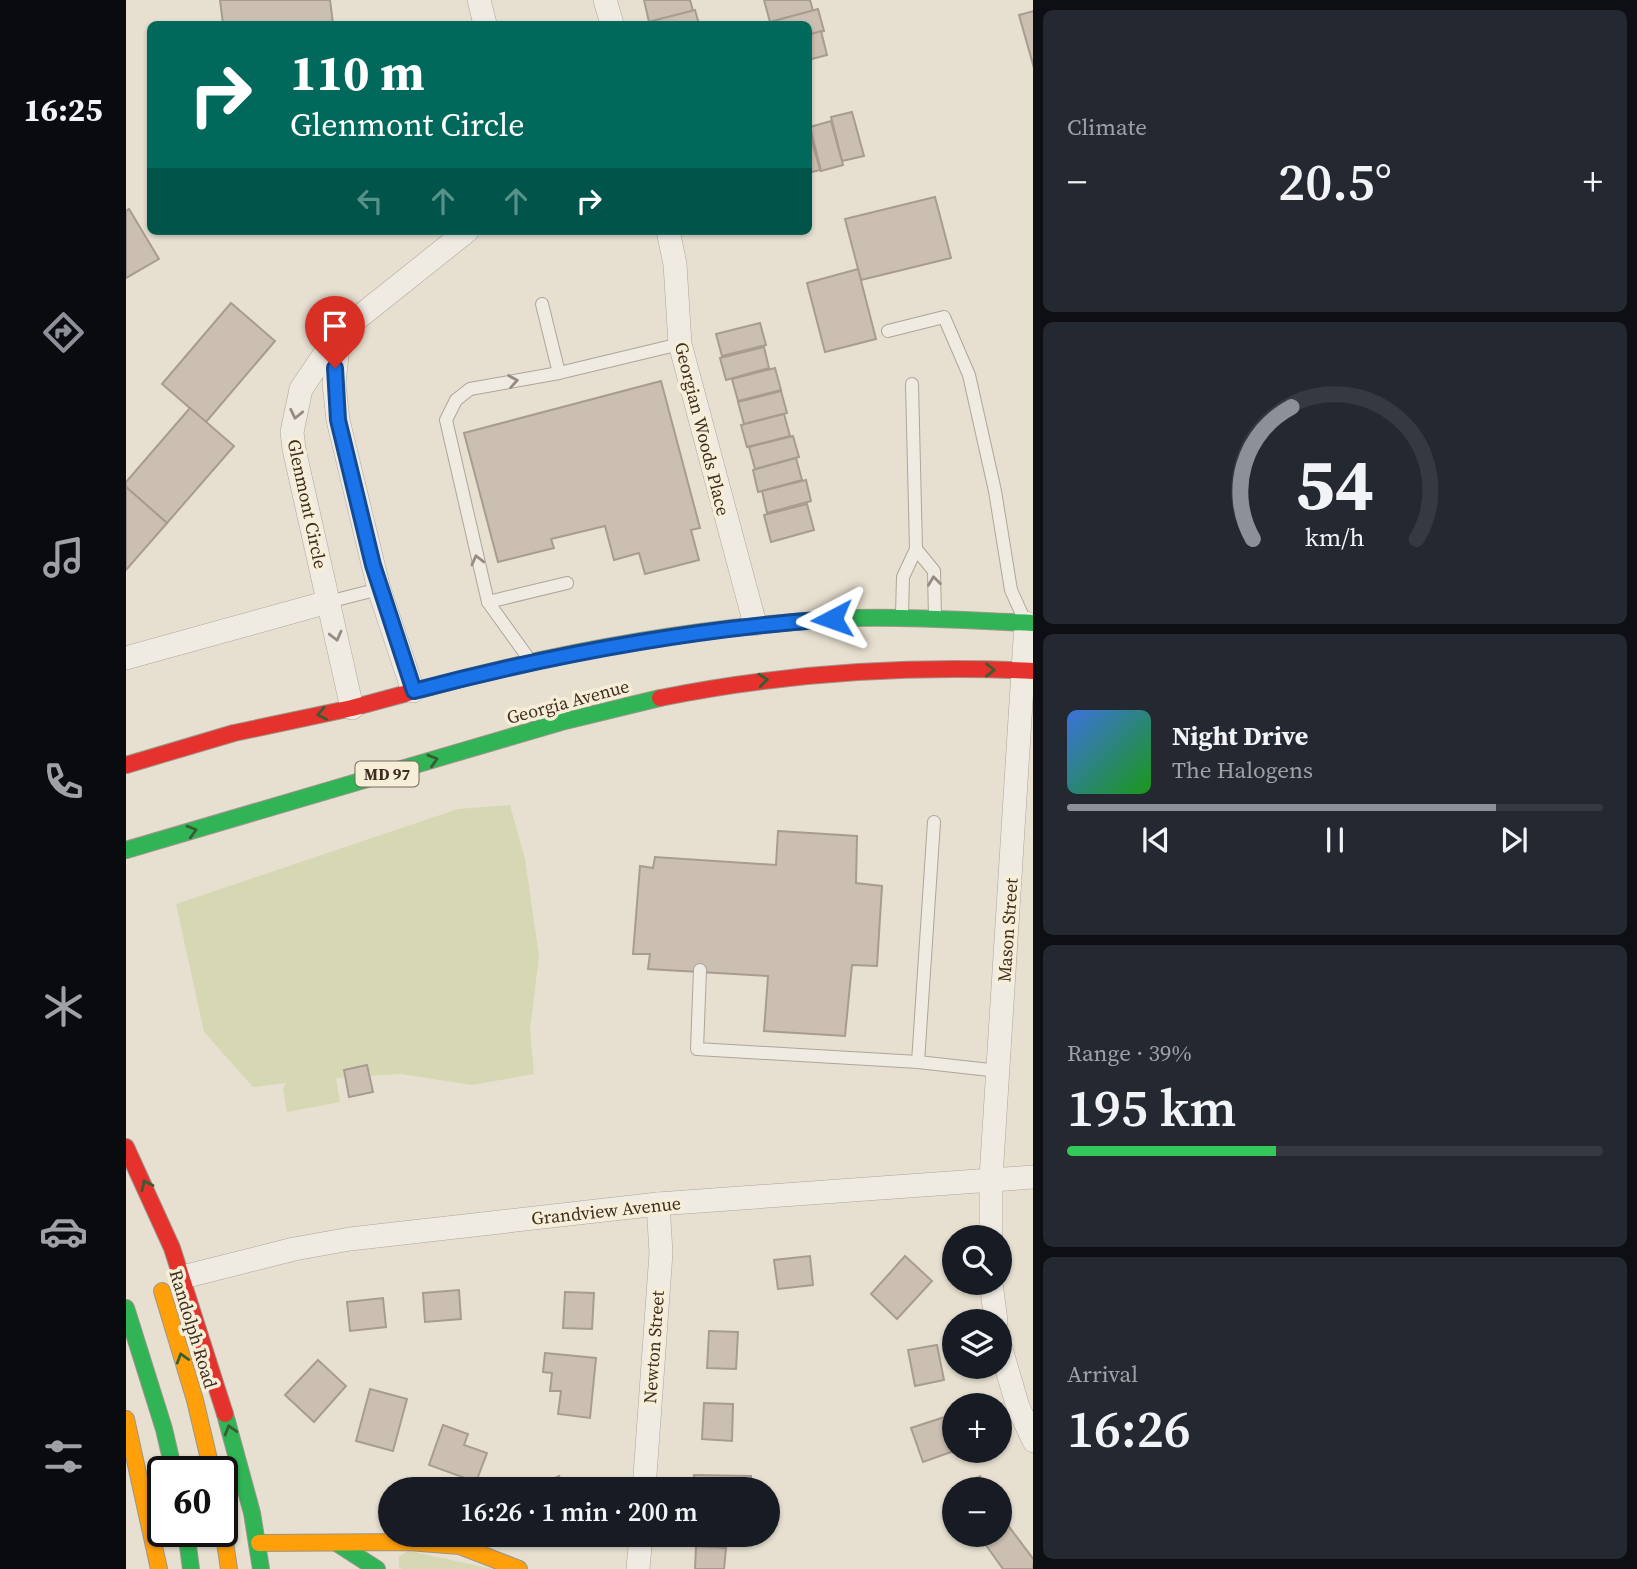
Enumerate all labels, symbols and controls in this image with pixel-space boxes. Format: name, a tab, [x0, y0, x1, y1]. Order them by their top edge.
text: 110 m	[290, 39, 425, 106]
icon: right	[175, 49, 266, 140]
text: 16:25	[24, 88, 102, 132]
text: Glenmont Circle	[290, 103, 525, 147]
text: Climate	[1067, 111, 1147, 143]
text: 20.5°	[1278, 146, 1392, 217]
text: −	[1067, 156, 1087, 208]
text: +	[1583, 156, 1603, 208]
icon: left	[351, 182, 389, 220]
icon: ahead	[424, 182, 462, 220]
icon: ahead	[497, 182, 535, 220]
icon: right	[570, 182, 608, 220]
pin	[305, 296, 365, 368]
icon: arrive	[316, 307, 354, 345]
icon: directions	[39, 308, 88, 357]
street label: Georgian Woods Place	[669, 339, 736, 518]
one-way arrow	[507, 375, 519, 390]
one-way arrow	[289, 408, 304, 420]
text: 54	[1296, 434, 1374, 533]
street label: Glenmont Circle	[282, 437, 333, 571]
text: km/h	[1305, 519, 1365, 553]
icon: music	[39, 533, 88, 582]
one-way arrow	[471, 554, 485, 566]
one-way arrow	[926, 575, 941, 586]
position arrow	[795, 582, 869, 656]
one-way arrow	[328, 630, 342, 642]
one-way arrow	[985, 662, 996, 678]
street label: Georgia Avenue	[504, 673, 632, 730]
one-way arrow	[757, 673, 769, 688]
one-way arrow	[316, 706, 328, 721]
text: Night Drive	[1172, 718, 1308, 754]
one-way arrow	[427, 753, 439, 768]
text: The Halogens	[1172, 754, 1313, 786]
icon: phone	[39, 757, 88, 806]
road number: MD 97	[356, 762, 418, 786]
icon: previous	[1137, 821, 1175, 859]
icon: pause	[1316, 821, 1354, 859]
icon: next	[1495, 821, 1533, 859]
one-way arrow	[185, 824, 197, 839]
street label: Mason Street	[991, 877, 1024, 983]
icon: climate	[39, 982, 88, 1031]
text: Range · 39%	[1067, 1037, 1192, 1069]
text: 195 km	[1067, 1072, 1236, 1143]
one-way arrow	[140, 1180, 154, 1192]
street label: Grandview Avenue	[530, 1190, 682, 1231]
icon: car	[39, 1207, 88, 1256]
map controls	[942, 1225, 1012, 1547]
button: search	[942, 1225, 1012, 1295]
street label: Randolph Road	[164, 1267, 223, 1391]
street label: Newton Street	[637, 1289, 670, 1404]
button: layers	[942, 1309, 1012, 1379]
one-way arrow	[176, 1353, 191, 1365]
text: Arrival	[1067, 1358, 1138, 1390]
button: +	[942, 1393, 1012, 1463]
text: 16:26	[1067, 1393, 1191, 1464]
one-way arrow	[224, 1424, 238, 1436]
icon: filters	[39, 1432, 88, 1481]
speed limit sign: 60	[147, 1456, 238, 1547]
button: −	[942, 1477, 1012, 1547]
text: 16:26 · 1 min · 200 m	[460, 1494, 698, 1530]

